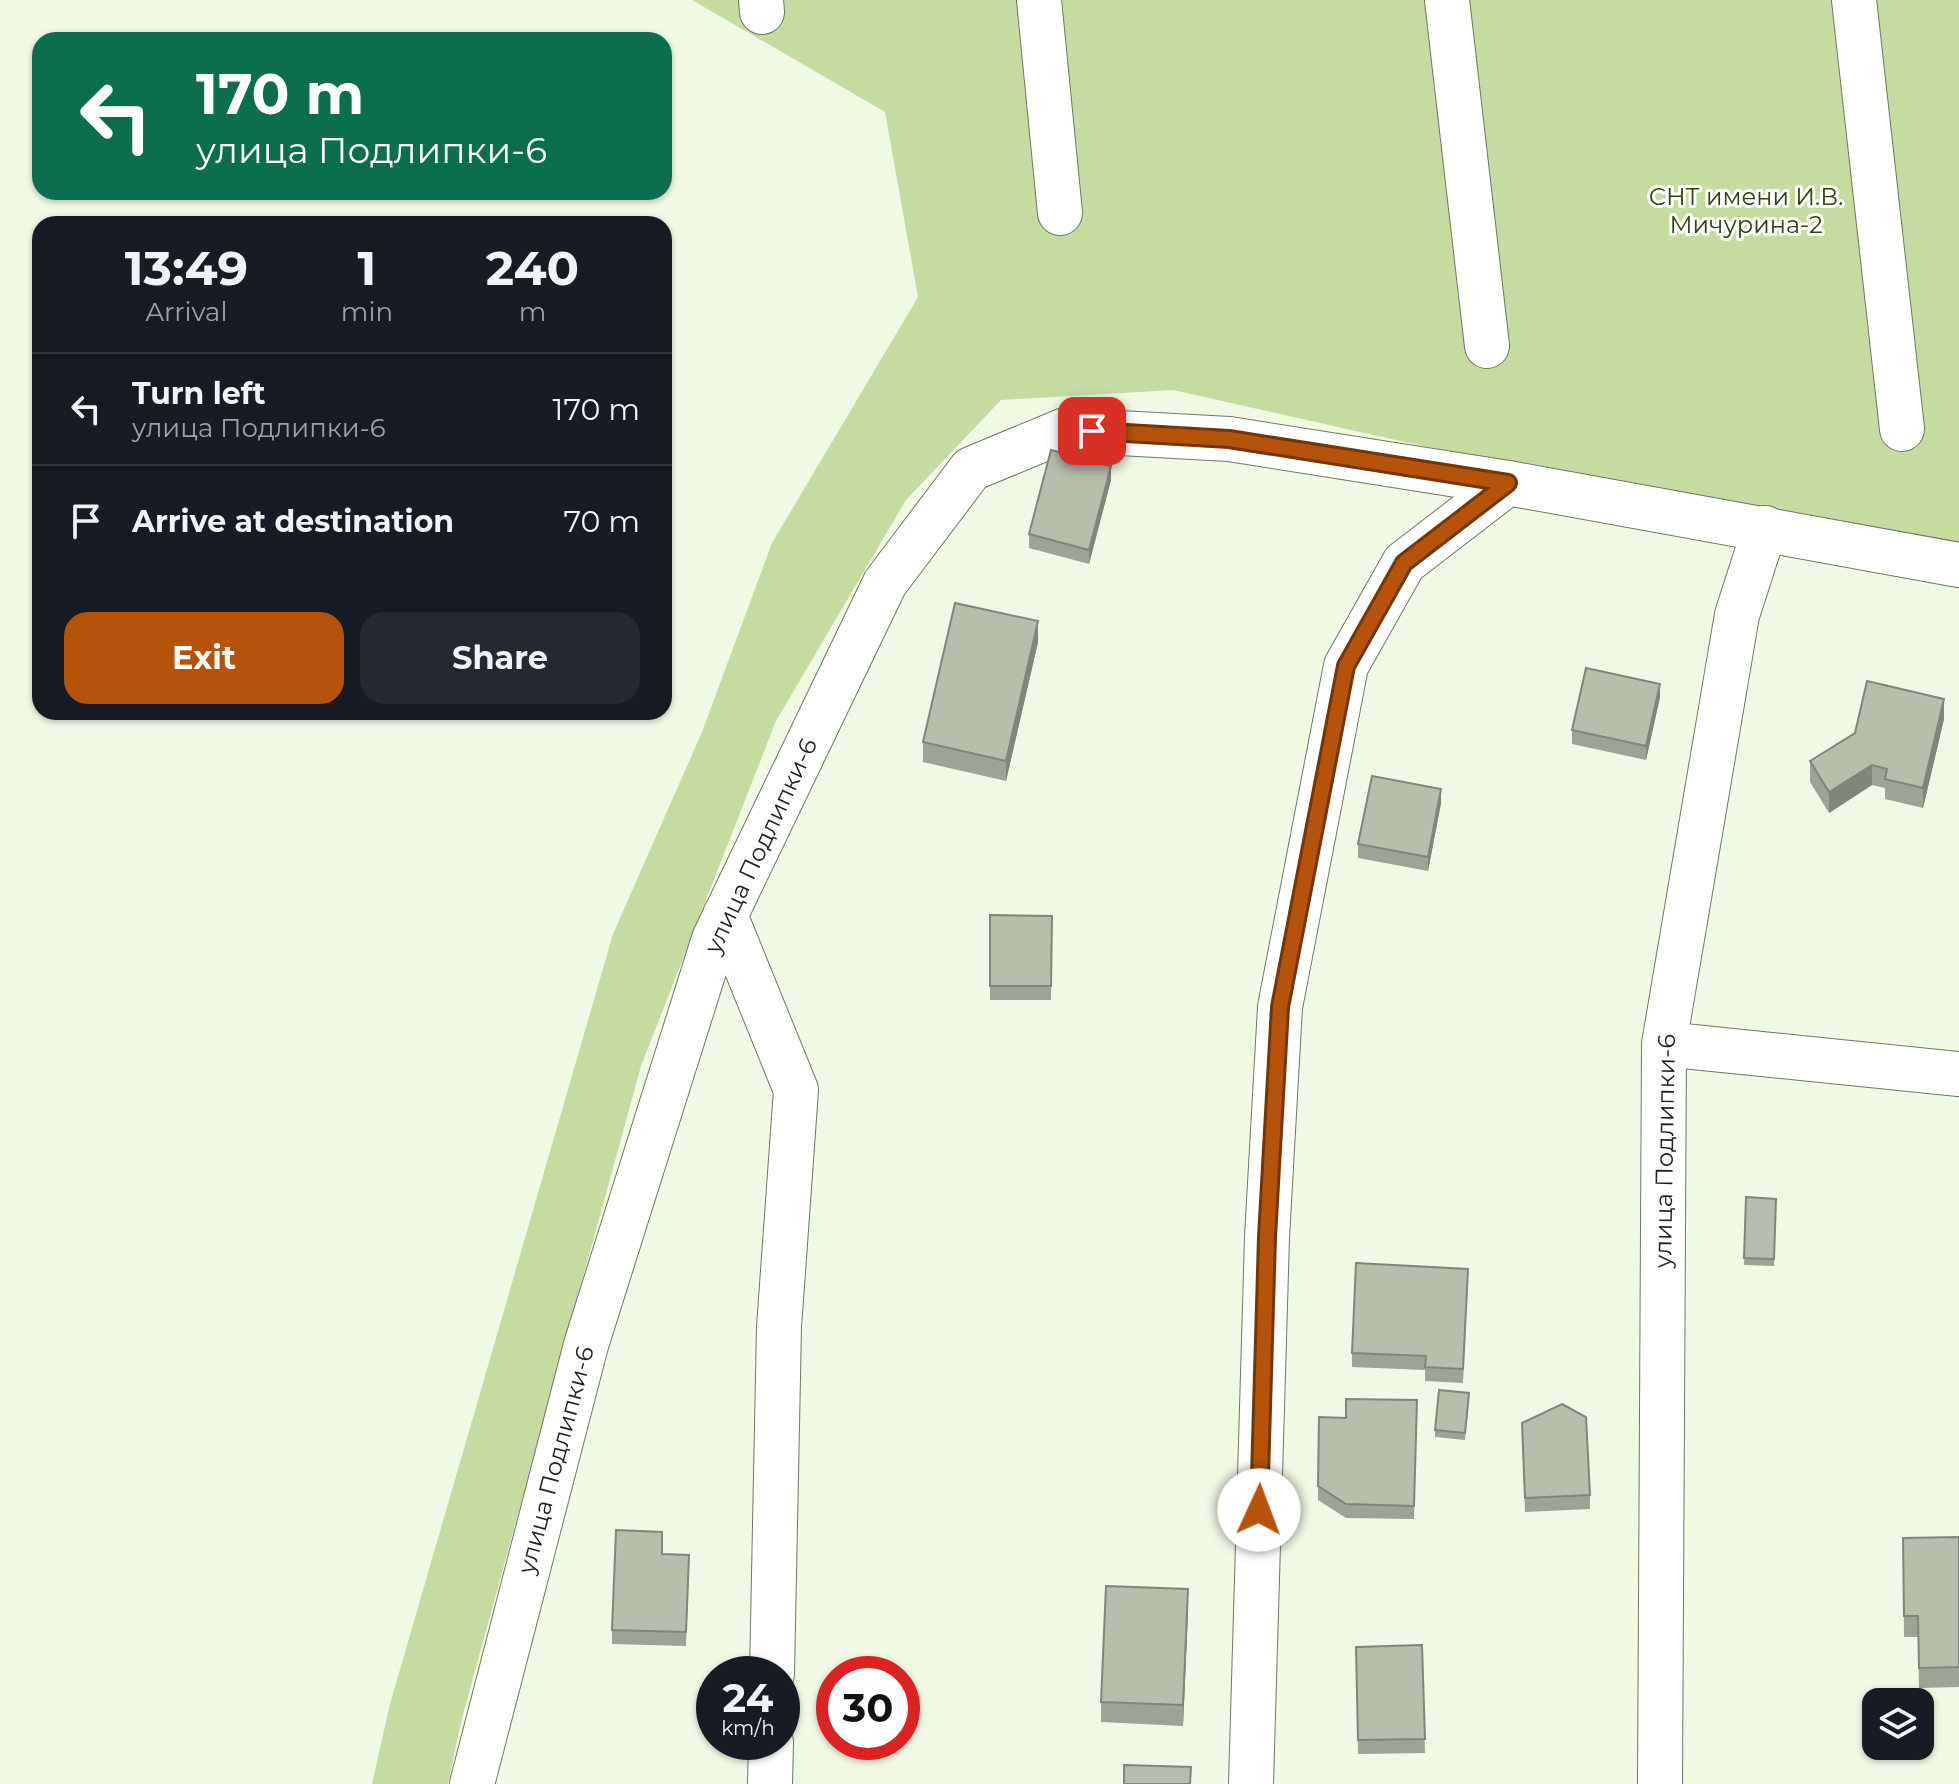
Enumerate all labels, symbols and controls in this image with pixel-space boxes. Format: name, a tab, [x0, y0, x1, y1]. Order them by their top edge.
text: 170 m	[196, 60, 364, 128]
icon: left	[64, 64, 168, 168]
text: улица Подлипки-6	[196, 128, 547, 172]
park label: СНТ имени И.В. Мичурина-2	[1649, 182, 1843, 239]
text: 13:49	[125, 239, 248, 297]
text: 1	[357, 239, 376, 297]
text: 240	[486, 239, 579, 297]
text: Arrival	[145, 296, 227, 328]
text: min	[341, 296, 393, 328]
text: m	[519, 296, 546, 328]
text: Turn left	[132, 375, 265, 412]
icon: left	[64, 387, 108, 431]
text: 170 m	[553, 391, 640, 428]
pin	[1058, 397, 1126, 465]
icon: arrive	[1070, 409, 1114, 453]
text: улица Подлипки-6	[132, 412, 386, 444]
icon: arrive	[64, 499, 108, 543]
text: Arrive at destination	[132, 503, 454, 540]
text: 70 m	[563, 503, 640, 540]
button: Exit	[64, 612, 344, 704]
button: Share	[360, 612, 640, 704]
street label: улица Подлипки-6	[698, 734, 823, 959]
street label: улица Подлипки-6	[1648, 1034, 1681, 1269]
street label: улица Подлипки-6	[511, 1343, 600, 1578]
position arrow	[1217, 1468, 1301, 1552]
speed limit sign: 30	[816, 1656, 920, 1760]
text: 24	[723, 1673, 773, 1722]
map controls	[1862, 1688, 1934, 1760]
button: layers	[1862, 1688, 1934, 1760]
text: km/h	[721, 1716, 775, 1740]

